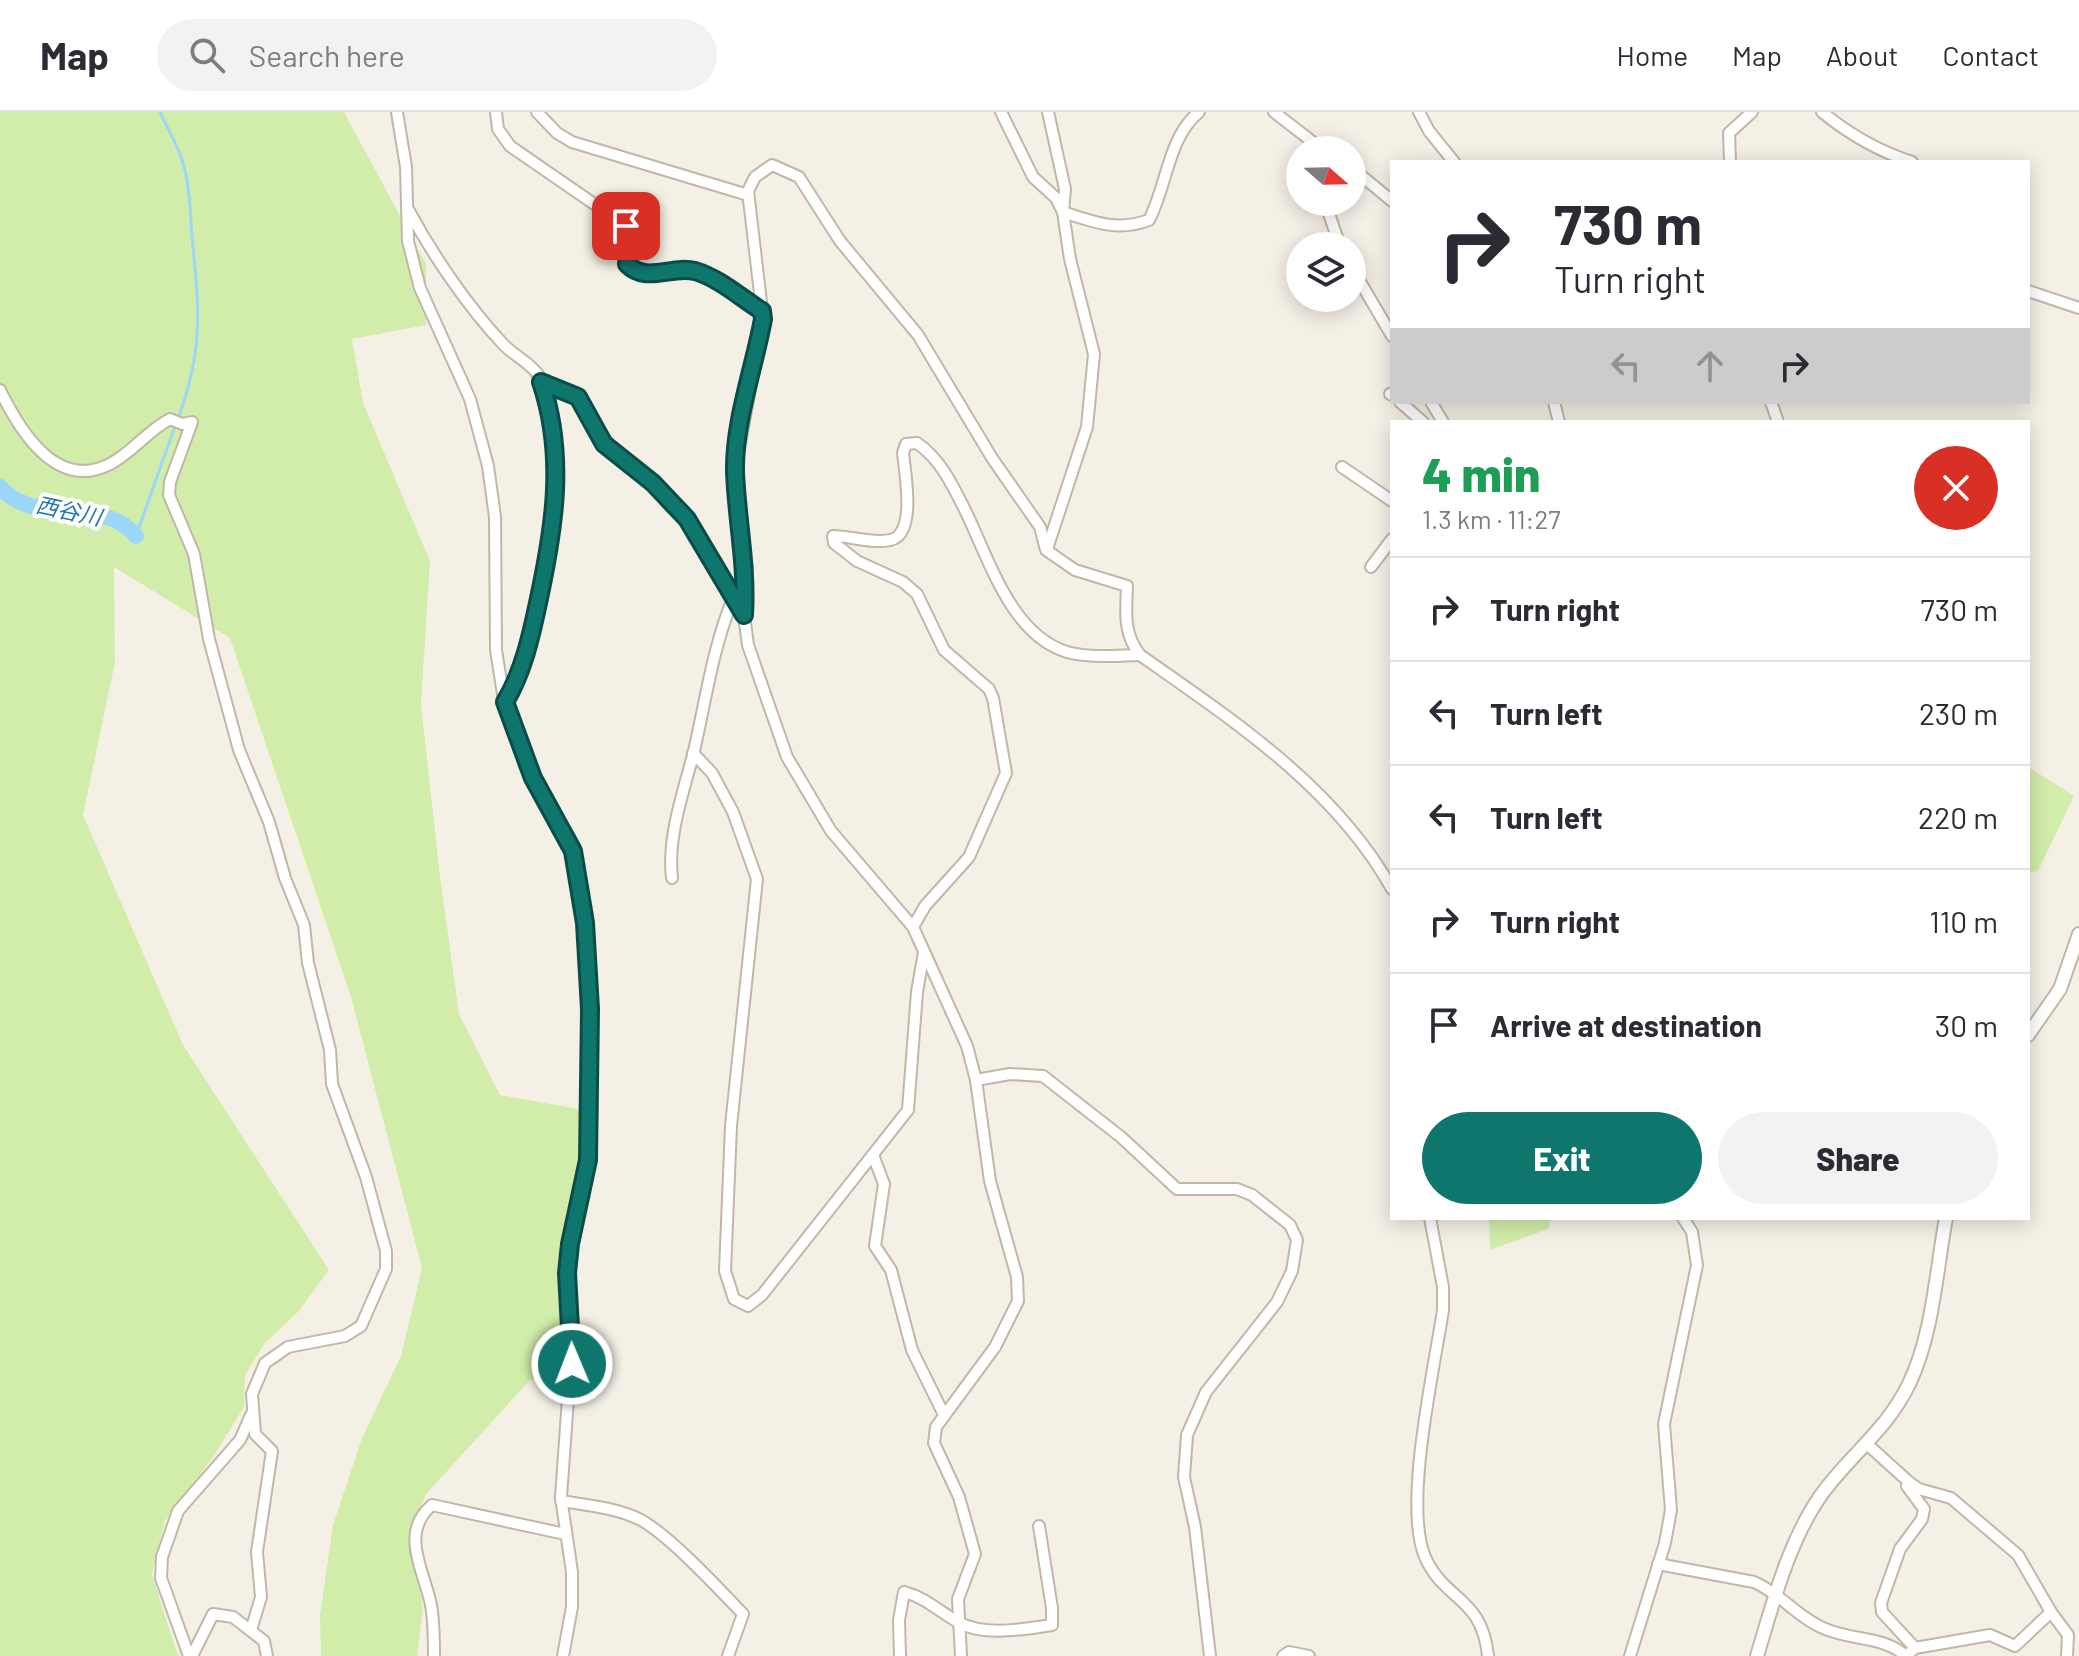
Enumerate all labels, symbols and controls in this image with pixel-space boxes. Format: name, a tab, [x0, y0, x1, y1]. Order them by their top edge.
search box	[157, 19, 717, 91]
text: Map	[40, 32, 109, 78]
icon: search	[185, 33, 229, 77]
text: Search here	[249, 37, 405, 73]
text: Home	[1617, 38, 1688, 72]
text: Map	[1732, 38, 1782, 72]
text: About	[1826, 38, 1898, 72]
text: Contact	[1942, 38, 2039, 72]
north arrow	[1286, 136, 1366, 216]
map controls	[1286, 136, 1366, 312]
text: 730 m	[1554, 189, 1702, 256]
pin	[592, 192, 660, 260]
icon: right	[1422, 192, 1526, 296]
icon: arrive	[604, 204, 648, 248]
button: layers	[1286, 232, 1366, 312]
text: Turn right	[1554, 257, 1706, 300]
icon: left	[1604, 344, 1648, 388]
icon: ahead	[1688, 344, 1732, 388]
icon: right	[1772, 344, 1816, 388]
text: 4 min	[1422, 444, 1540, 502]
button: close	[1914, 446, 1998, 530]
water label: 西谷川	[34, 490, 106, 530]
text: 1.3 km · 11:27	[1422, 503, 1561, 534]
icon: right	[1422, 587, 1466, 631]
text: Turn right	[1490, 591, 1620, 627]
text: 730 m	[1921, 591, 1998, 627]
icon: left	[1422, 691, 1466, 735]
text: Turn left	[1490, 695, 1603, 731]
text: 230 m	[1919, 695, 1998, 731]
icon: left	[1422, 795, 1466, 839]
text: Turn left	[1490, 799, 1603, 835]
text: 220 m	[1918, 799, 1998, 835]
icon: right	[1422, 899, 1466, 943]
text: Turn right	[1490, 903, 1620, 939]
text: 110 m	[1929, 903, 1998, 939]
icon: arrive	[1422, 1003, 1466, 1047]
text: Arrive at destination	[1490, 1007, 1762, 1043]
text: 30 m	[1935, 1007, 1998, 1043]
button: Exit	[1422, 1112, 1702, 1204]
button: Share	[1718, 1112, 1998, 1204]
position arrow	[530, 1322, 614, 1406]

